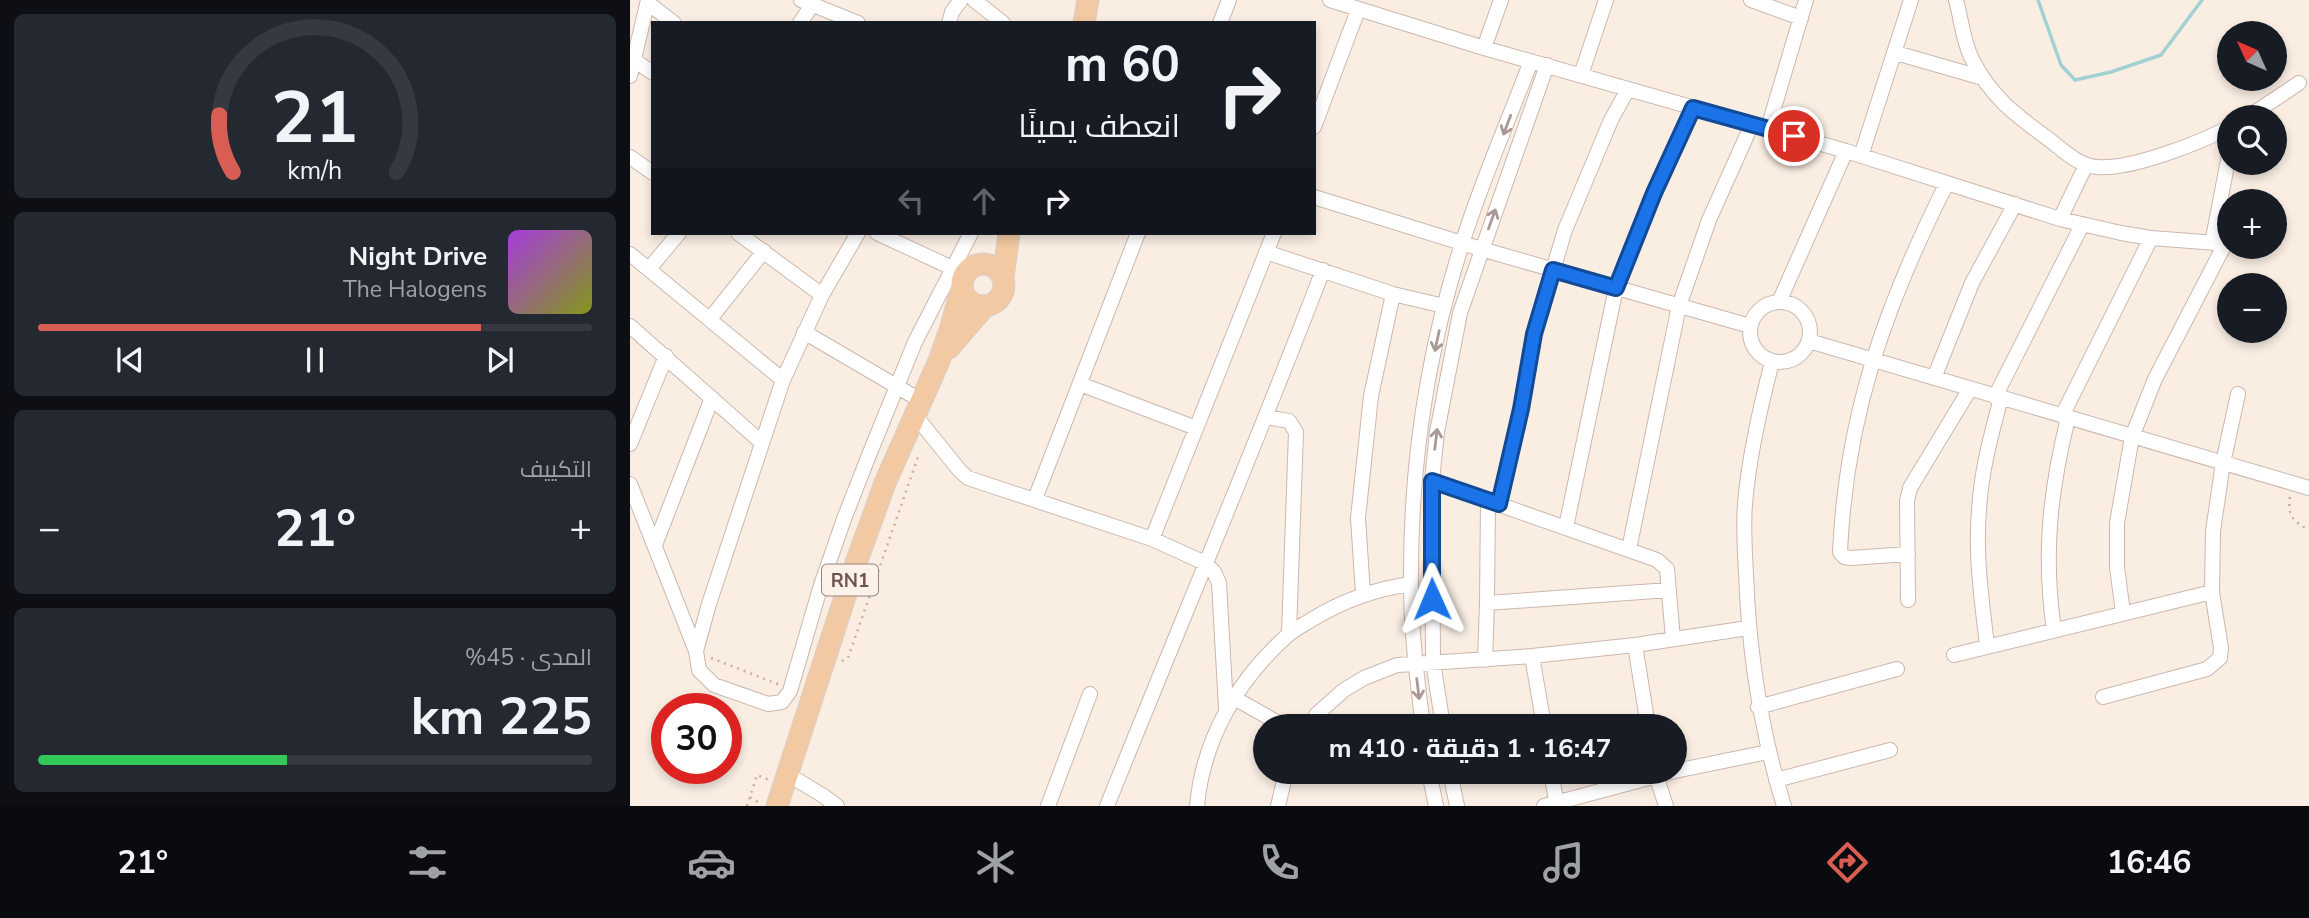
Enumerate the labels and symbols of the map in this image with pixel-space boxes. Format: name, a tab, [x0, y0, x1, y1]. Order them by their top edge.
north arrow	[2217, 21, 2287, 91]
pin	[1764, 106, 1824, 166]
one-way arrow	[1499, 113, 1512, 135]
one-way arrow	[1487, 208, 1499, 230]
one-way arrow	[1429, 329, 1443, 352]
one-way arrow	[1430, 428, 1443, 450]
position arrow	[1395, 562, 1469, 636]
road number: RN1	[822, 565, 878, 596]
one-way arrow	[1412, 677, 1425, 700]
speed limit sign: 30	[651, 693, 742, 784]

